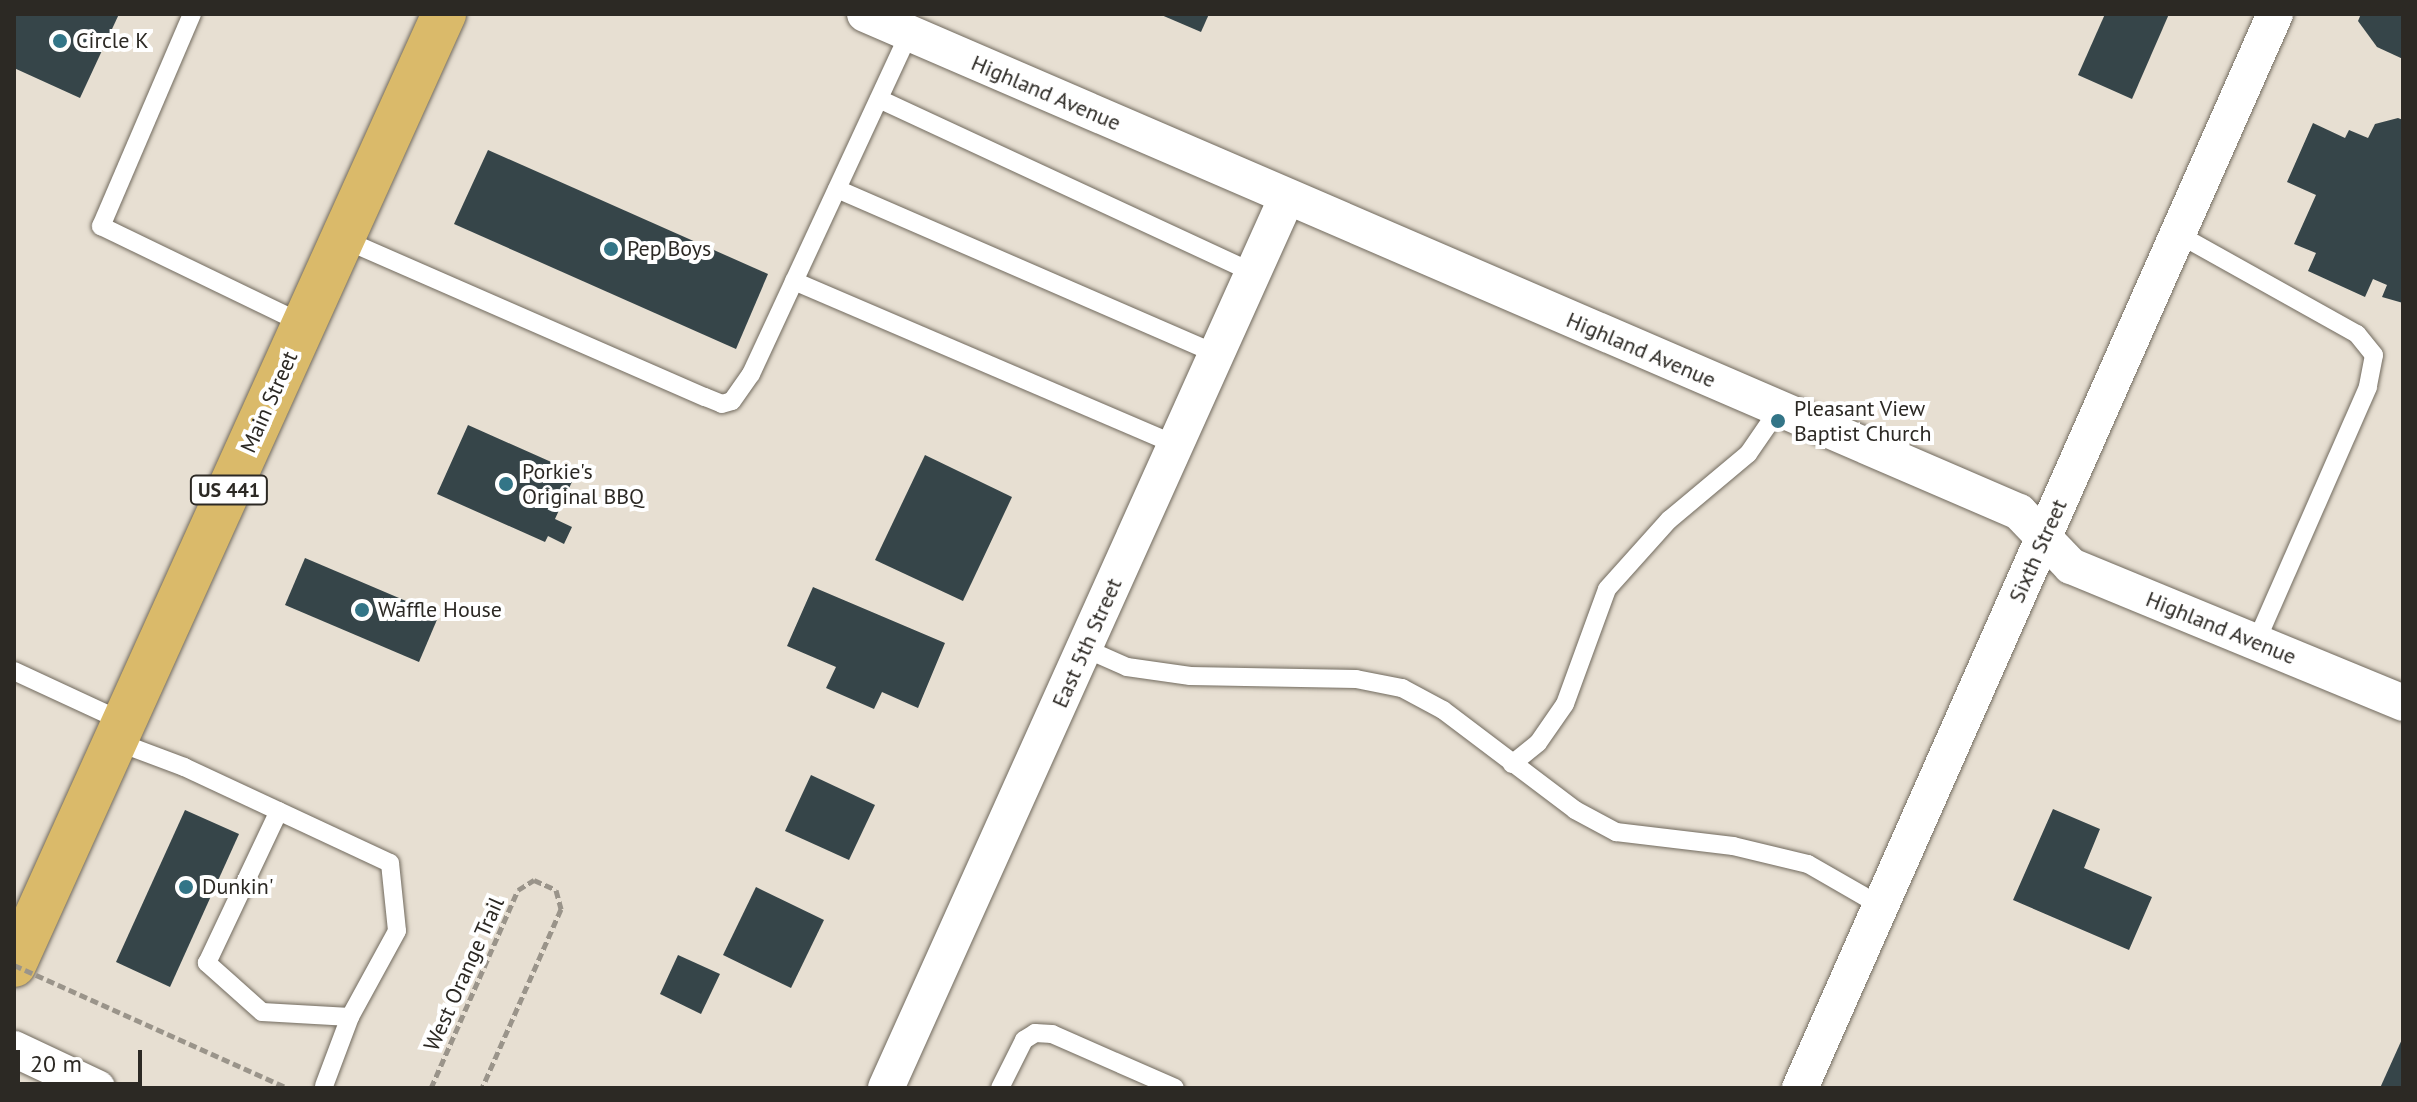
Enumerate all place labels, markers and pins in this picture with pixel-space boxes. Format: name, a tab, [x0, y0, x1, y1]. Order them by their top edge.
place label: Circle K	[76, 28, 149, 54]
marker: Circle K	[51, 32, 69, 50]
place label: Pep Boys	[627, 236, 711, 262]
marker: Pep Boys	[602, 240, 620, 258]
place label: Pleasant View Baptist Church	[1794, 395, 1931, 446]
marker: Pleasant View Baptist Church	[1769, 412, 1787, 430]
place label: Porkie's Original BBQ	[522, 458, 644, 510]
marker: Porkie's Original BBQ	[497, 475, 515, 493]
place label: Waffle House	[378, 597, 502, 623]
marker: Waffle House	[353, 601, 371, 619]
place label: Dunkin'	[202, 874, 274, 900]
marker: Dunkin'	[177, 878, 195, 896]

